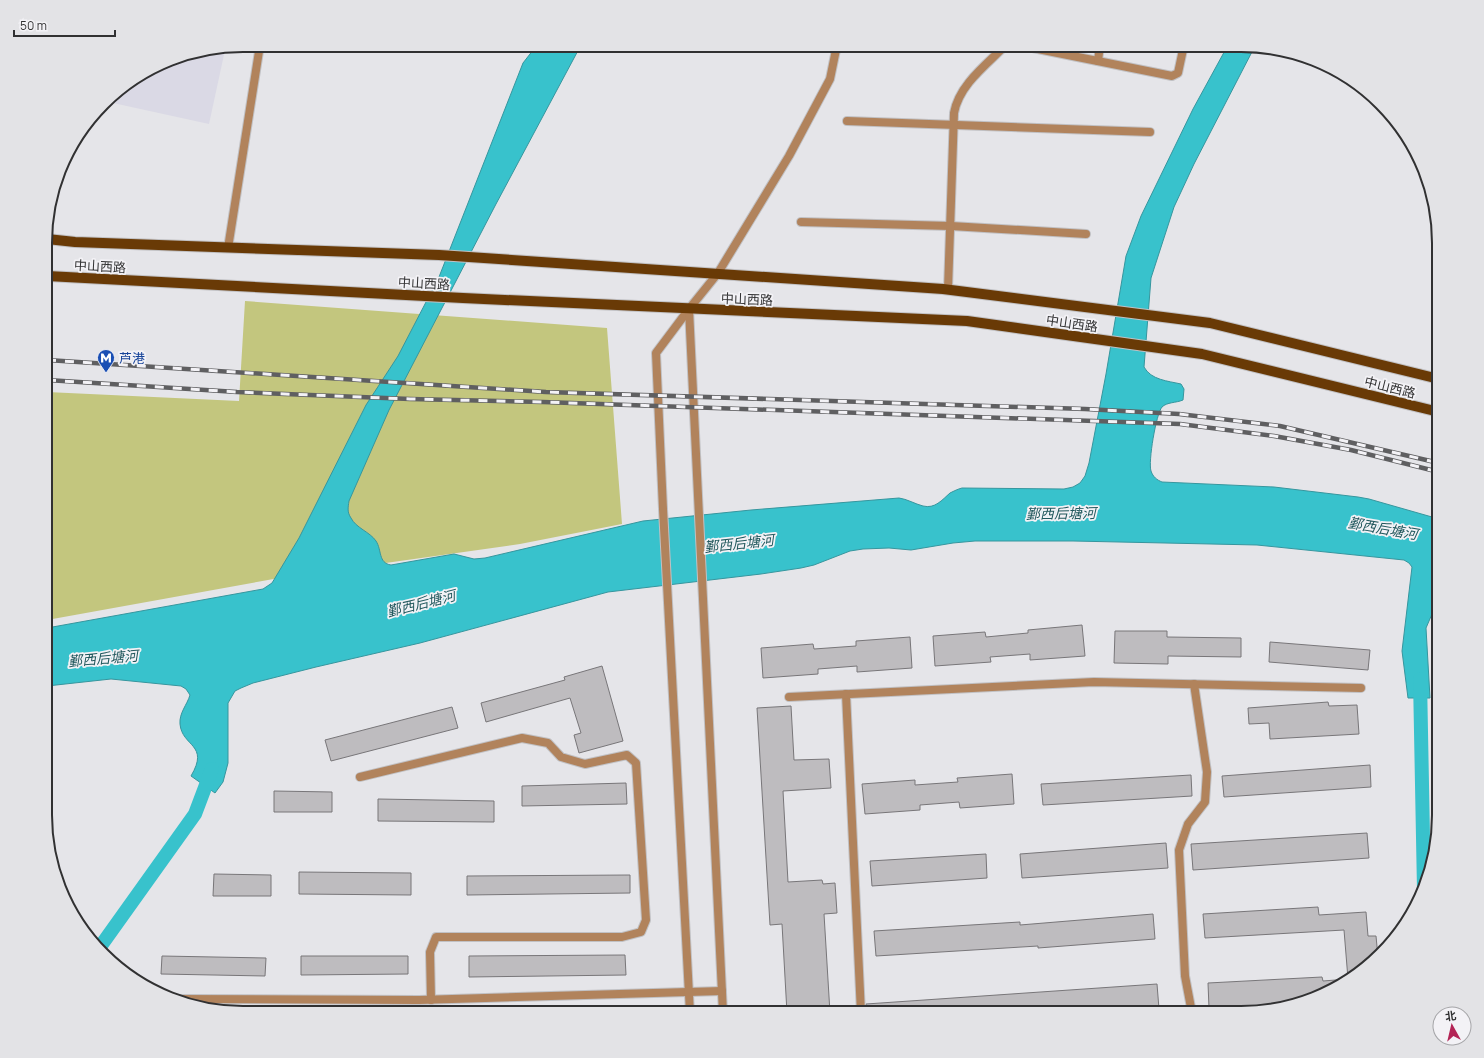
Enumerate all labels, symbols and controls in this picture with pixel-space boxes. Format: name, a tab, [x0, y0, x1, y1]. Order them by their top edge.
scale bar	[14, 12, 115, 38]
text: 50 m	[20, 17, 47, 34]
street label: 中山西路	[74, 256, 126, 276]
street label: 中山西路	[398, 273, 450, 293]
street label: 中山西路	[721, 289, 773, 309]
street label: 中山西路	[1045, 310, 1099, 336]
metro station icon: 芦港	[96, 348, 116, 373]
place label: 芦港	[119, 349, 145, 367]
street label: 中山西路	[1363, 372, 1417, 402]
water label: 鄞西后塘河	[1026, 503, 1099, 523]
water label: 鄞西后塘河	[1347, 513, 1422, 544]
water label: 鄞西后塘河	[703, 530, 778, 556]
water label: 鄞西后塘河	[385, 585, 460, 621]
water label: 鄞西后塘河	[67, 645, 142, 671]
north arrow	[1432, 1006, 1472, 1046]
text: 北	[1444, 1007, 1457, 1024]

